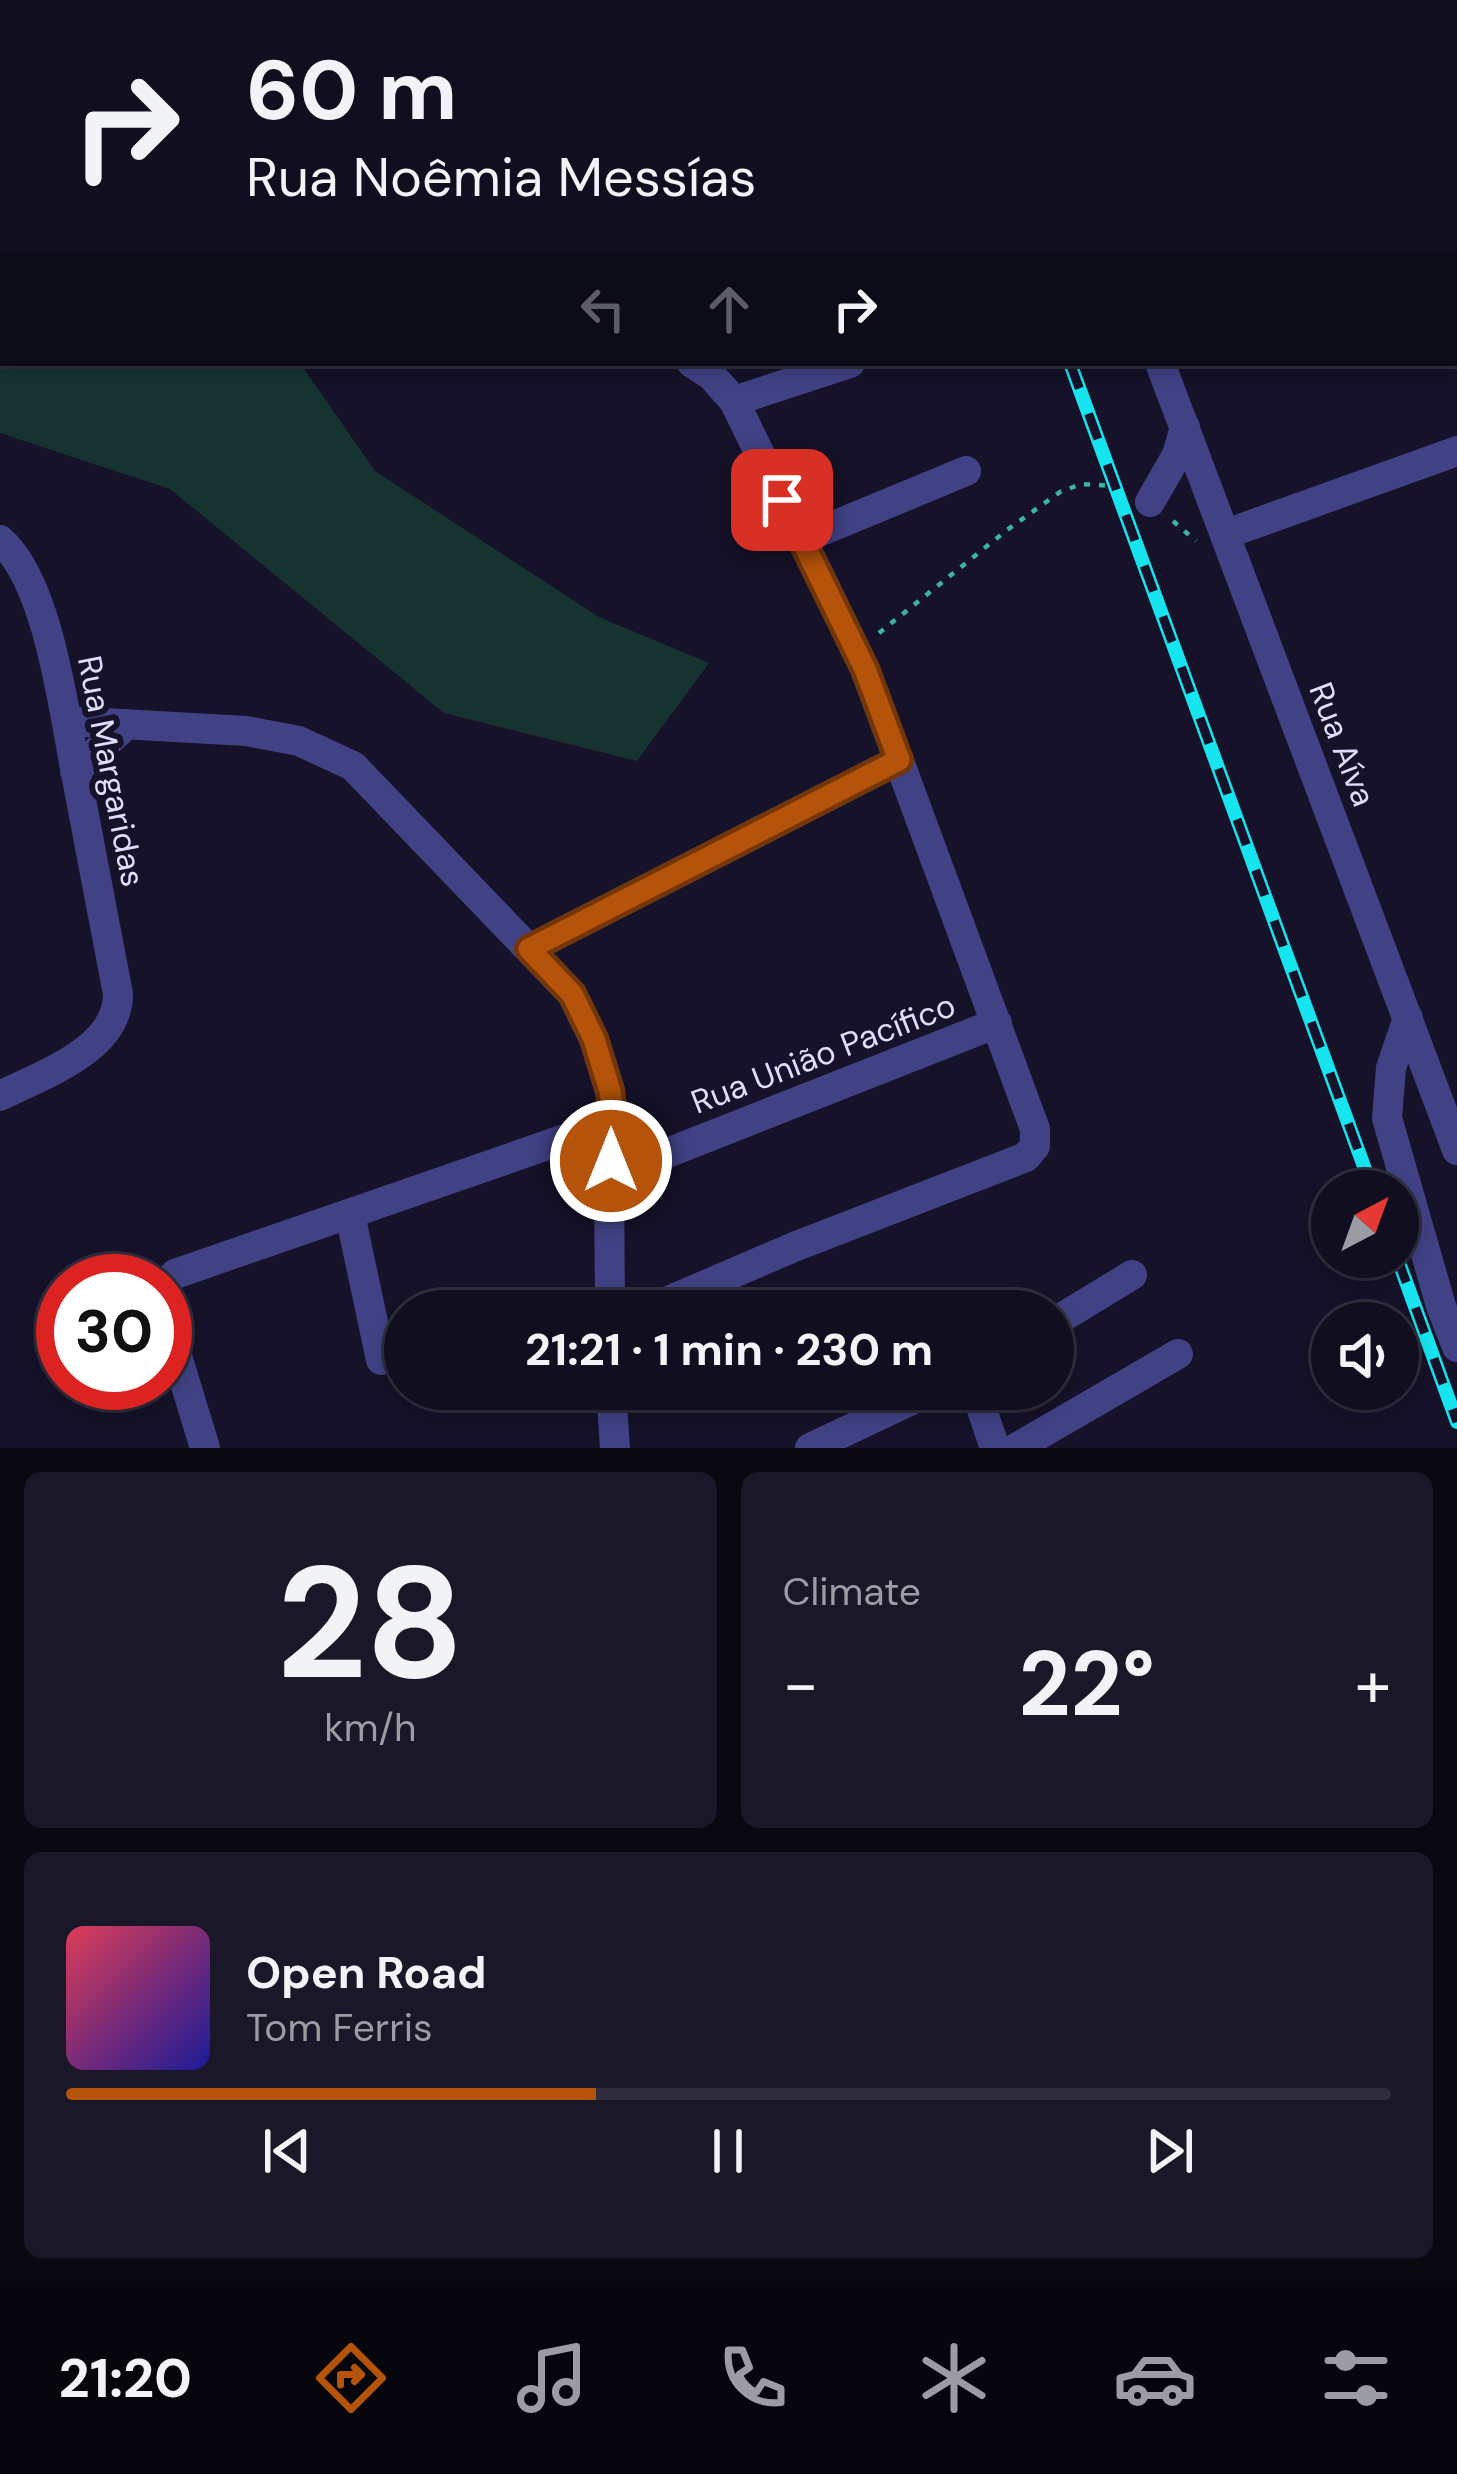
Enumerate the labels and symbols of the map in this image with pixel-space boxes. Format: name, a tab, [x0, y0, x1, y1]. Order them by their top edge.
pin	[731, 449, 833, 551]
street label: Rua Margaridas	[68, 652, 155, 890]
street label: Rua Aíva	[1299, 676, 1386, 812]
street label: Rua União Pacífico	[685, 983, 961, 1124]
position arrow	[548, 1098, 674, 1224]
north arrow	[1311, 1170, 1419, 1278]
speed limit sign: 30	[36, 1254, 192, 1410]

